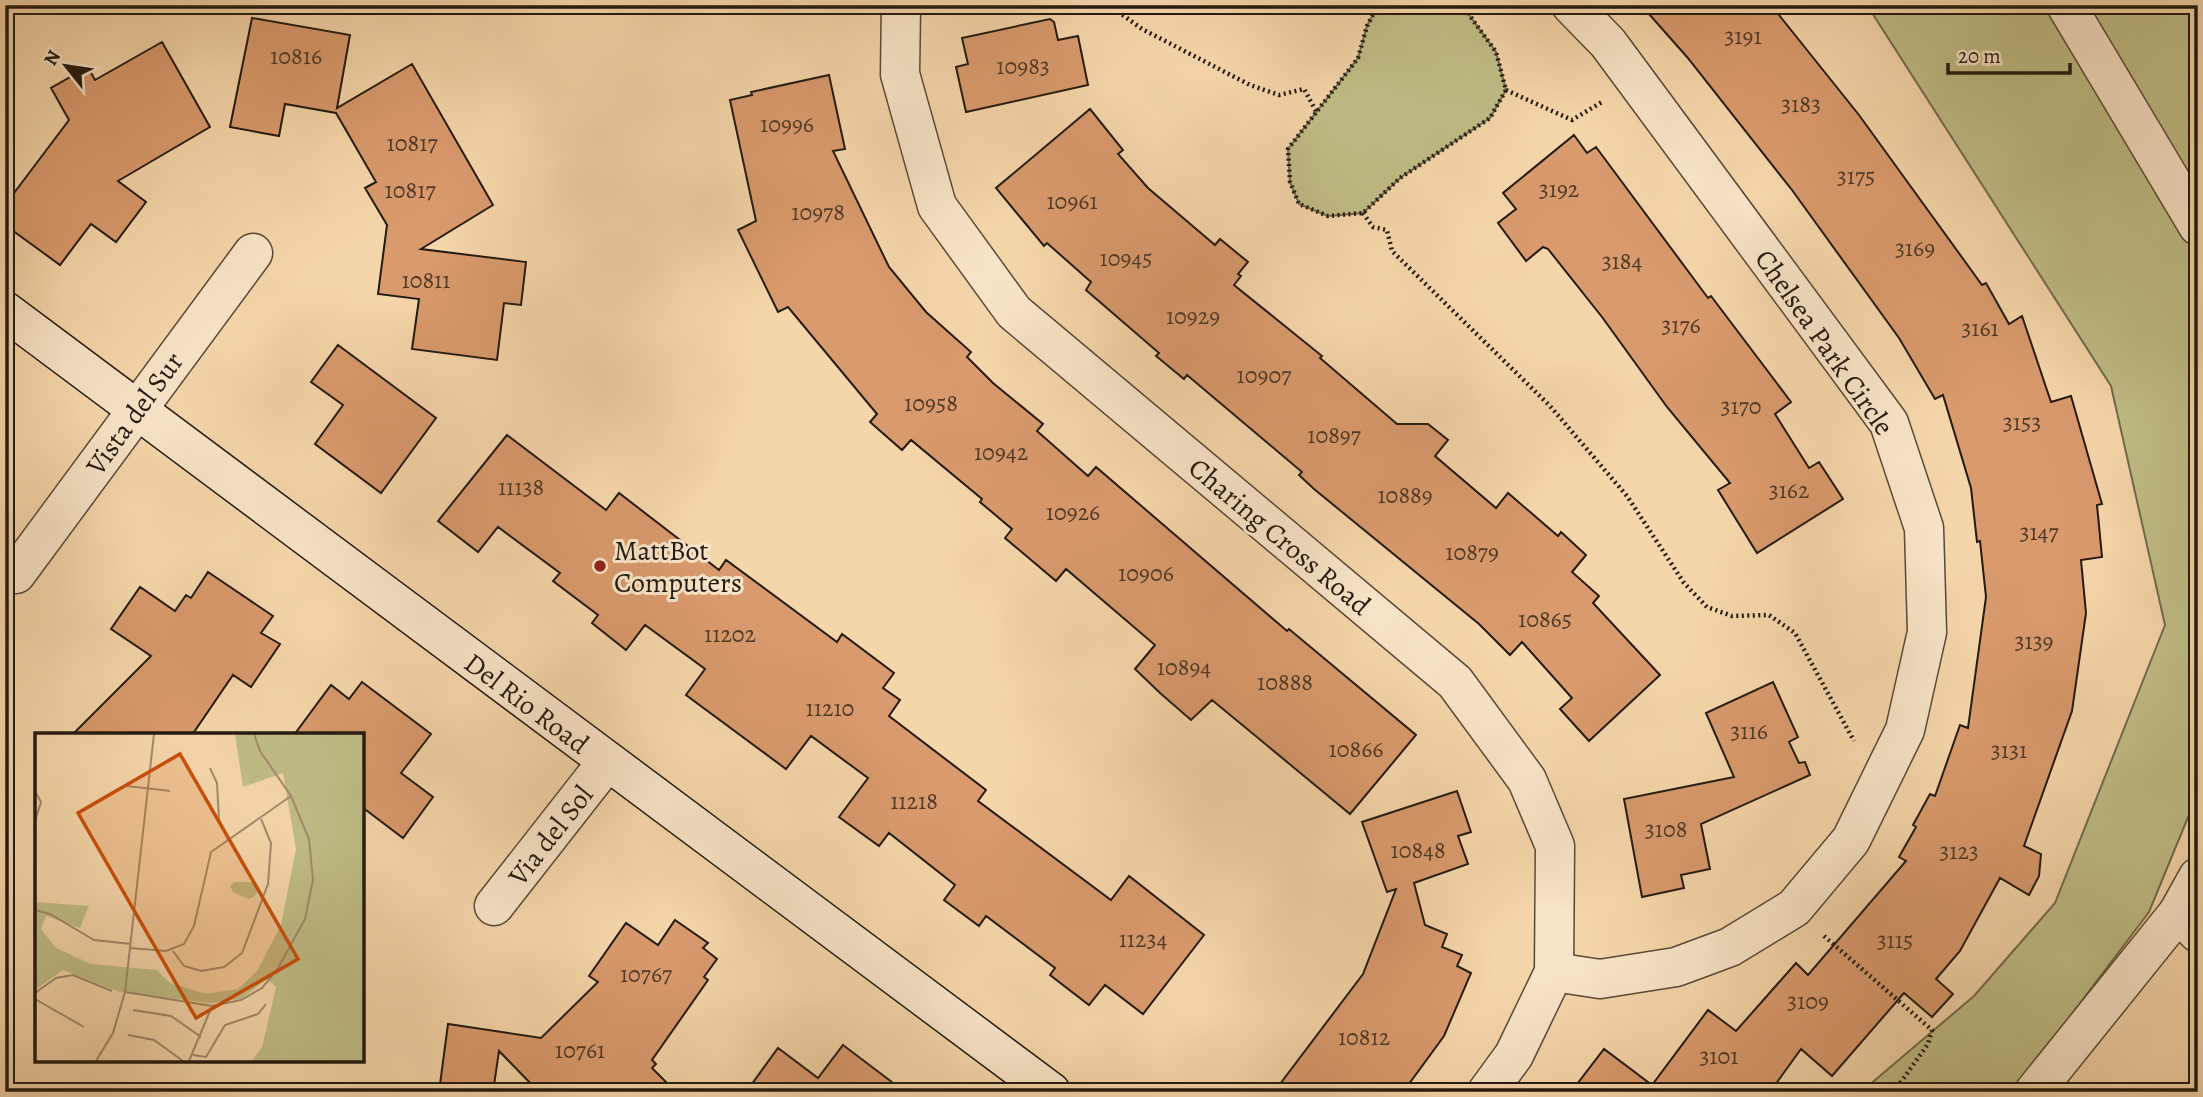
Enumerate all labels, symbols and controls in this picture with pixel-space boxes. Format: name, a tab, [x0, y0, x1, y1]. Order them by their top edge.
house number: 3191	[1724, 20, 1762, 52]
north arrow	[32, 32, 102, 102]
scale bar	[1948, 32, 2070, 76]
house number: 10816	[270, 40, 322, 72]
text: 20 m	[1958, 42, 2001, 70]
text: N	[37, 45, 67, 70]
house number: 10983	[996, 50, 1050, 82]
house number: 3183	[1781, 88, 1821, 120]
house number: 10996	[760, 108, 814, 140]
house number: 10817	[387, 127, 438, 159]
house number: 3175	[1837, 160, 1875, 192]
house number: 3192	[1539, 173, 1579, 205]
house number: 10817	[385, 174, 436, 206]
house number: 10961	[1046, 185, 1098, 217]
house number: 10978	[791, 196, 845, 228]
house number: 3169	[1895, 232, 1935, 264]
house number: 10945	[1099, 242, 1153, 274]
street label: Chelsea Park Circle	[1746, 242, 1903, 443]
house number: 3184	[1602, 245, 1642, 277]
house number: 10811	[401, 264, 451, 296]
house number: 10929	[1166, 300, 1220, 332]
house number: 3176	[1661, 309, 1701, 341]
house number: 3161	[1961, 312, 1999, 344]
street label: Vista del Sur	[77, 344, 193, 484]
house number: 10907	[1237, 359, 1292, 391]
house number: 10958	[904, 387, 958, 419]
house number: 3170	[1720, 390, 1762, 422]
house number: 3153	[2003, 406, 2041, 438]
house number: 10897	[1307, 419, 1362, 451]
house number: 10942	[974, 436, 1028, 468]
street label: Charing Cross Road	[1180, 449, 1379, 625]
house number: 11138	[498, 471, 544, 503]
house number: 3162	[1769, 474, 1809, 506]
house number: 10889	[1377, 479, 1433, 511]
house number: 10926	[1046, 496, 1100, 528]
house number: 3147	[2019, 516, 2059, 548]
place label: MattBot Computers	[614, 532, 742, 602]
house number: 10879	[1445, 536, 1499, 568]
house number: 10906	[1118, 557, 1174, 589]
marker: MattBot Computers	[592, 558, 608, 574]
house number: 10865	[1518, 603, 1572, 635]
house number: 11202	[704, 618, 756, 650]
house number: 3139	[2014, 625, 2054, 657]
street label: Del Rio Road	[456, 644, 597, 764]
house number: 10894	[1157, 651, 1211, 683]
house number: 10888	[1257, 666, 1313, 698]
house number: 11210	[806, 692, 854, 724]
house number: 3116	[1730, 715, 1768, 747]
inset map	[35, 733, 364, 1062]
house number: 10866	[1329, 733, 1383, 765]
house number: 3131	[1991, 734, 2027, 766]
street label: Via del Sol	[499, 778, 602, 894]
house number: 11218	[890, 785, 938, 817]
house number: 3108	[1645, 813, 1687, 845]
house number: 10848	[1390, 834, 1446, 866]
house number: 3123	[1939, 835, 1979, 867]
house number: 11234	[1119, 923, 1167, 955]
house number: 3115	[1877, 924, 1913, 956]
house number: 10767	[620, 958, 673, 990]
house number: 3109	[1787, 985, 1829, 1017]
house number: 10812	[1338, 1021, 1390, 1053]
house number: 10761	[555, 1034, 605, 1066]
house number: 3101	[1699, 1040, 1739, 1072]

